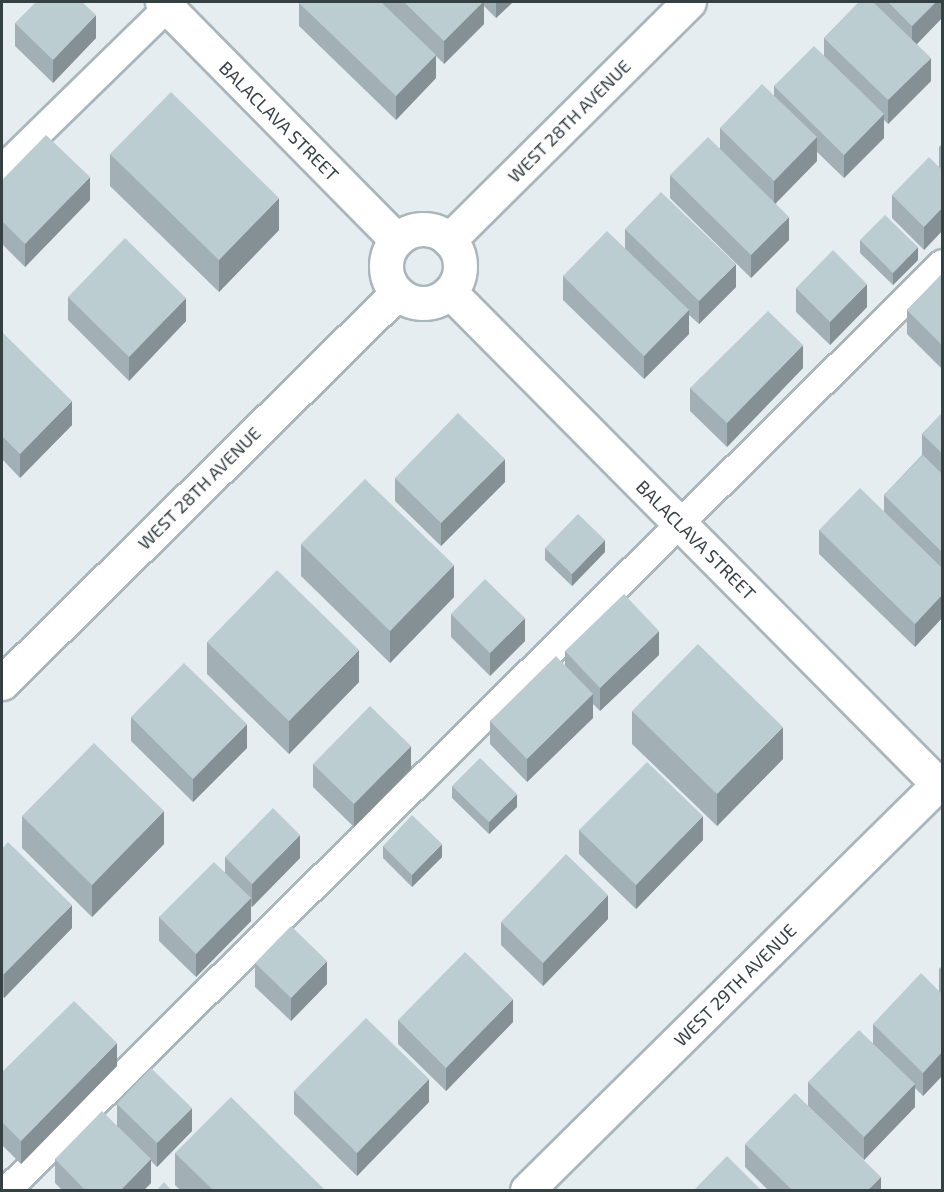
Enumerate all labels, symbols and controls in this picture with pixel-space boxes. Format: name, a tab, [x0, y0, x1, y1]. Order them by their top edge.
street label: WEST 28TH AVENUE	[503, 55, 635, 187]
street label: BALACLAVA STREET	[215, 57, 343, 185]
street label: WEST 28TH AVENUE	[133, 422, 265, 554]
street label: BALACLAVA STREET	[632, 476, 760, 604]
street label: WEST 29TH AVENUE	[669, 919, 801, 1051]

